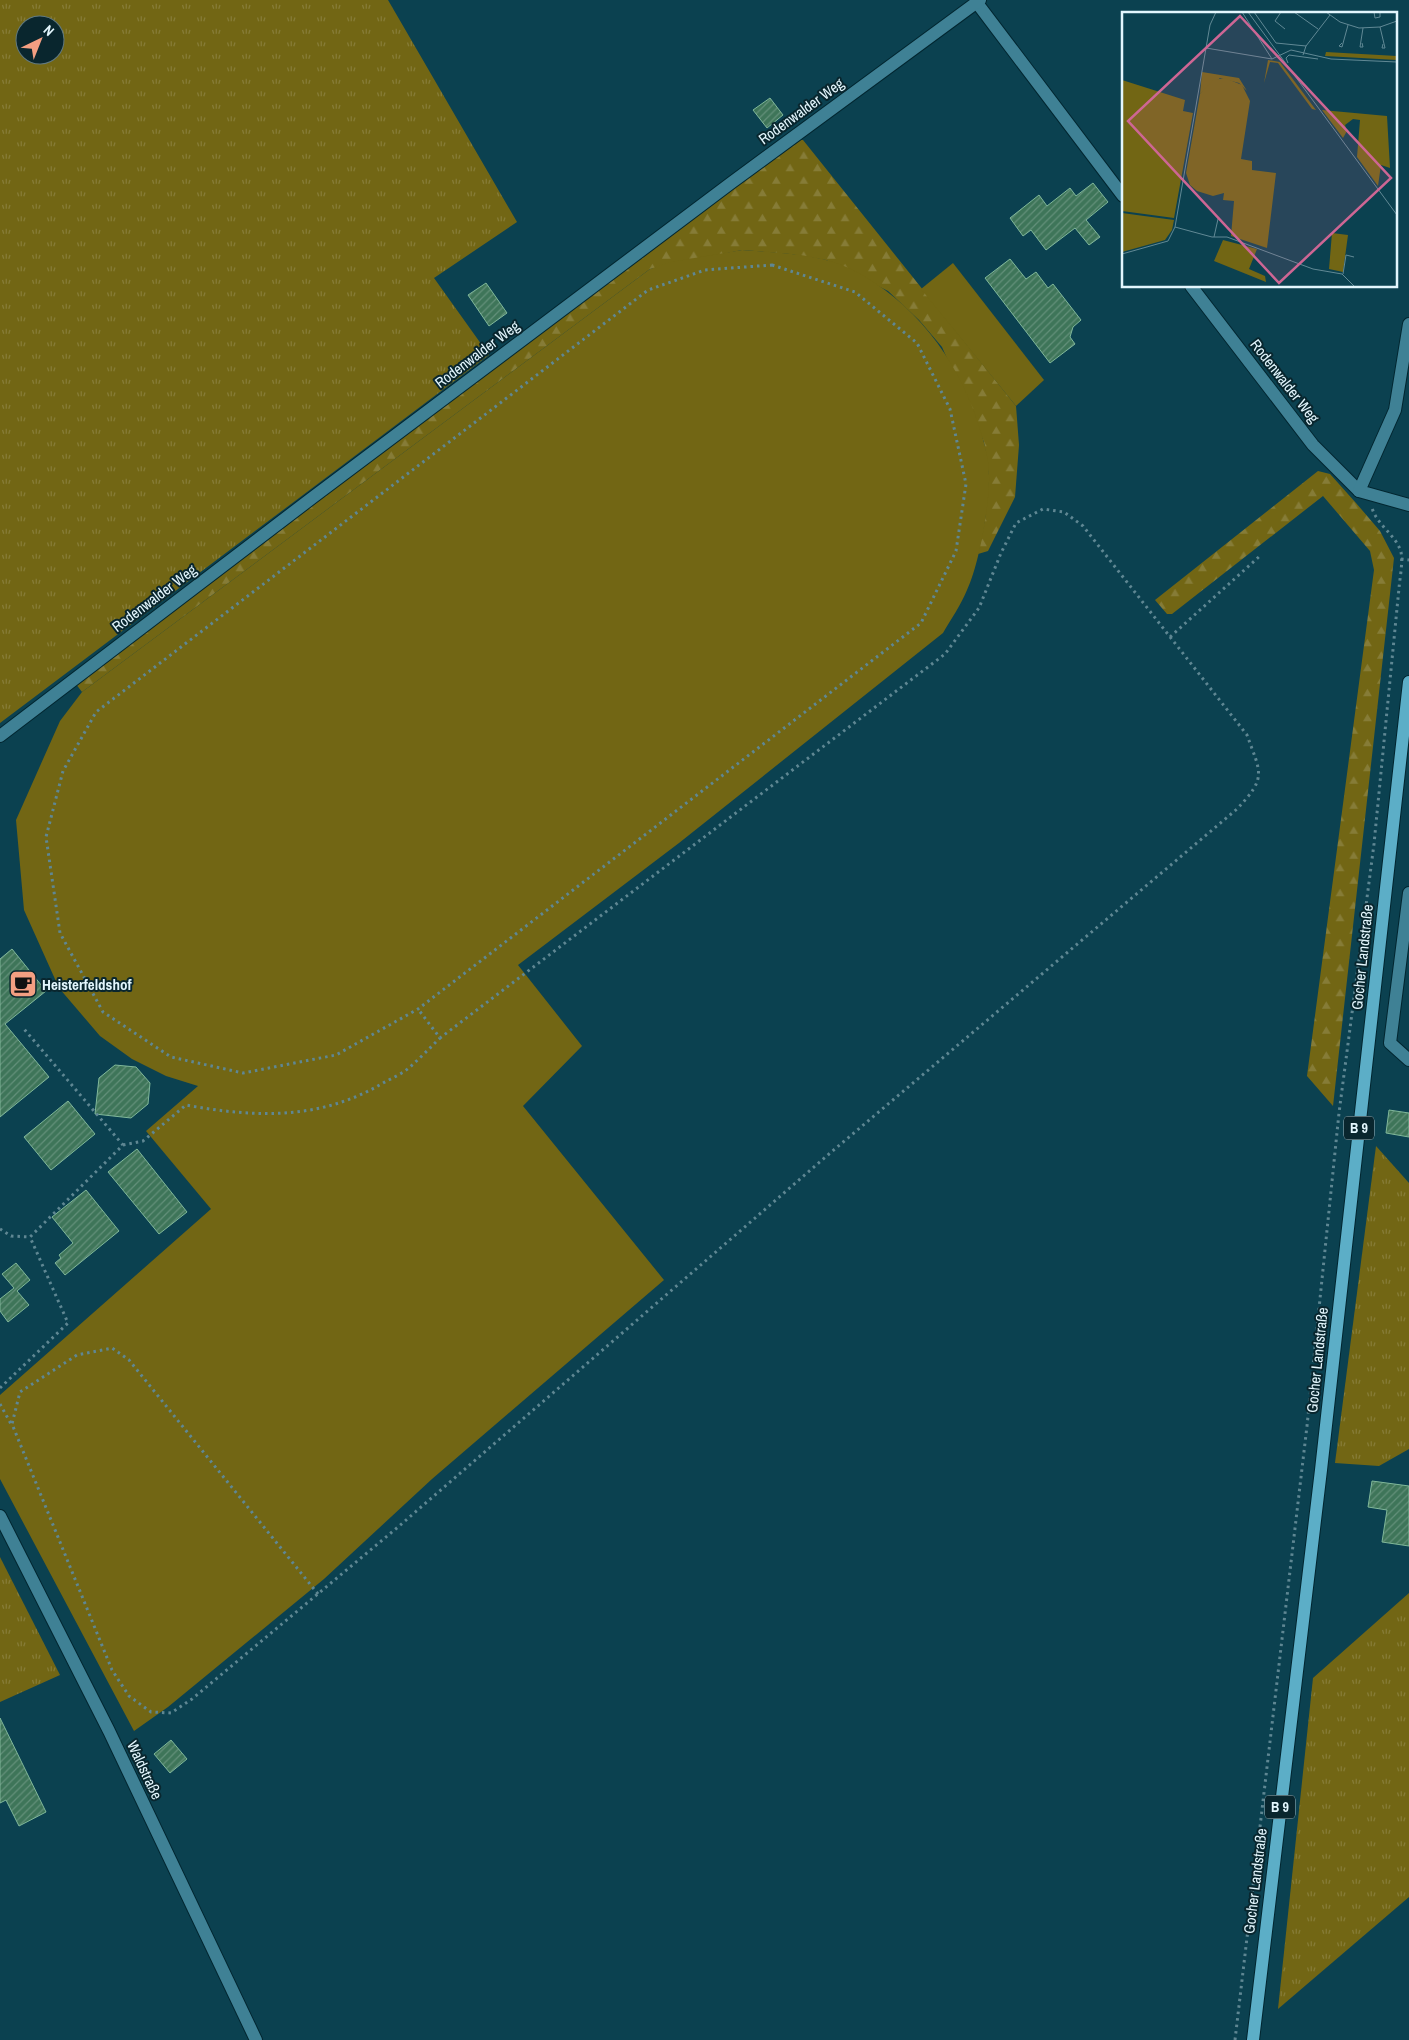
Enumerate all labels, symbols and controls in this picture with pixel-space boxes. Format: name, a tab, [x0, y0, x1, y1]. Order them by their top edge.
inset map	[1122, 12, 1396, 288]
north arrow	[15, 15, 65, 65]
text: N	[40, 21, 58, 40]
street label: Rodenwalder Weg	[754, 73, 848, 149]
street label: Rodenwalder Weg	[430, 315, 524, 393]
street label: Rodenwalder Weg	[1246, 335, 1324, 427]
street label: Rodenwalder Weg	[107, 559, 201, 637]
street label: Gocher Landstraße	[1346, 903, 1378, 1011]
cafe icon: Heisterfeldshof	[8, 969, 38, 999]
place label: Heisterfeldshof	[42, 974, 132, 995]
road number: B 9	[1344, 1116, 1374, 1140]
street label: Gocher Landstraße	[1301, 1306, 1333, 1414]
street label: Waldstraße	[122, 1737, 168, 1803]
road number: B 9	[1265, 1795, 1295, 1818]
street label: Gocher Landstraße	[1238, 1827, 1272, 1935]

